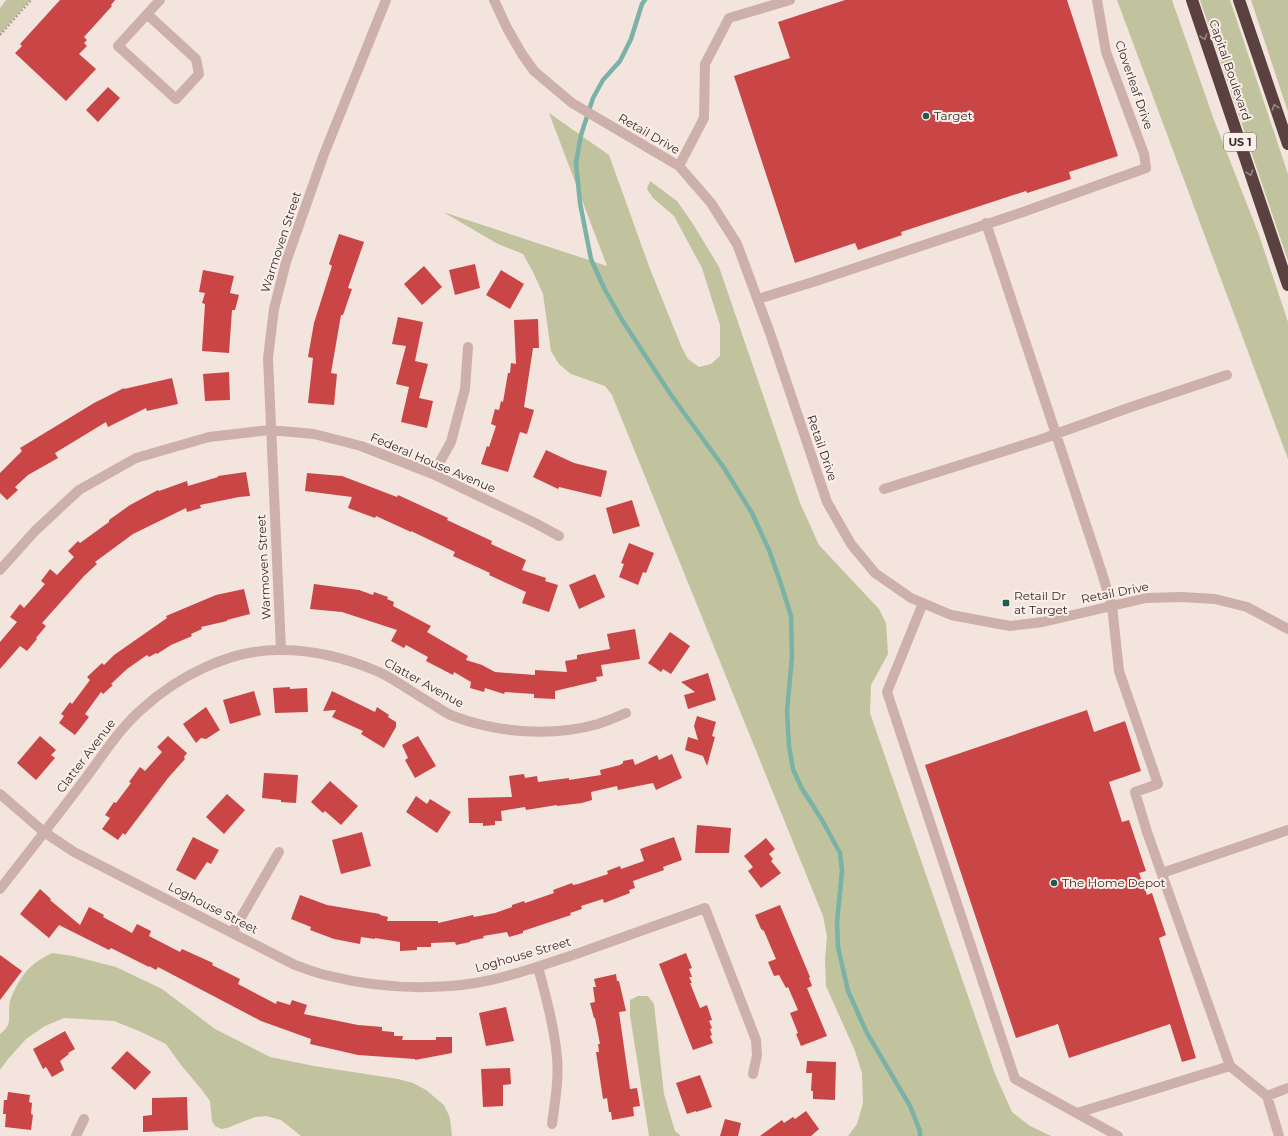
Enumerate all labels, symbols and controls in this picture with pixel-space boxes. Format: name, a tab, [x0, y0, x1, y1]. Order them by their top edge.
street label: Capital Boulevard	[1206, 17, 1255, 122]
one-way arrow	[1199, 33, 1208, 40]
street label: Cloverleaf Drive	[1112, 38, 1157, 131]
one-way arrow	[1272, 104, 1280, 111]
place label: Target	[934, 108, 973, 123]
street label: Retail Drive	[616, 110, 683, 157]
marker: Target	[921, 111, 931, 121]
road number: US 1	[1224, 133, 1256, 151]
one-way arrow	[1246, 170, 1254, 177]
street label: Warmoven Street	[257, 189, 304, 294]
street label: Retail Drive	[804, 413, 841, 483]
street label: Federal House Avenue	[368, 429, 498, 496]
street label: Warmoven Street	[253, 514, 274, 620]
street label: Retail Drive	[1080, 579, 1150, 606]
place label: Retail Dr at Target	[1014, 588, 1068, 617]
marker: Retail Dr at Target	[1001, 598, 1011, 608]
street label: Clatter Avenue	[382, 655, 467, 711]
street label: Clatter Avenue	[53, 716, 118, 796]
place label: The Home Depot	[1062, 875, 1166, 890]
street label: Loghouse Street	[166, 878, 261, 937]
marker: The Home Depot	[1049, 878, 1059, 888]
street label: Loghouse Street	[473, 934, 573, 975]

